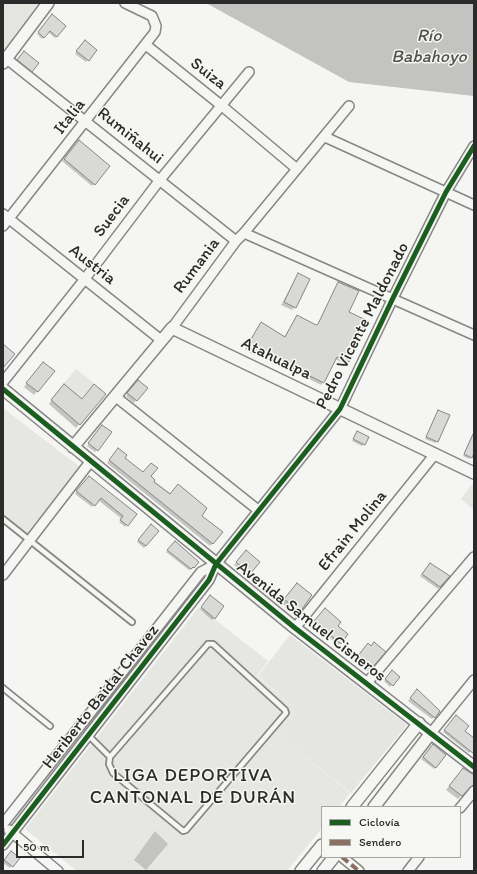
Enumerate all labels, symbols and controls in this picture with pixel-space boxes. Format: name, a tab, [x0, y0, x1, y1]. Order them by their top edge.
water label: Río Babahoyo	[391, 25, 467, 68]
street label: Suiza	[186, 54, 230, 94]
street label: Italia	[50, 95, 90, 139]
street label: Rumiñahui	[93, 103, 167, 169]
street label: Suecia	[89, 191, 135, 241]
street label: Rumania	[169, 234, 225, 298]
street label: Pedro Vicente Maldonado	[312, 239, 414, 413]
street label: Austria	[64, 240, 120, 290]
street label: Atahualpa	[238, 333, 314, 385]
street label: Efrain Molina	[314, 486, 392, 576]
street label: Avenida Samuel Cisneros	[232, 557, 390, 687]
street label: Heriberto Baidal Chavez	[38, 621, 164, 773]
district label: LIGA DEPORTIVA CANTONAL DE DURÁN	[90, 765, 296, 809]
legend	[321, 806, 461, 858]
text: Ciclovía	[359, 815, 400, 829]
scale bar	[18, 832, 86, 858]
text: Sendero	[359, 835, 401, 849]
text: 50 m	[23, 840, 49, 854]

